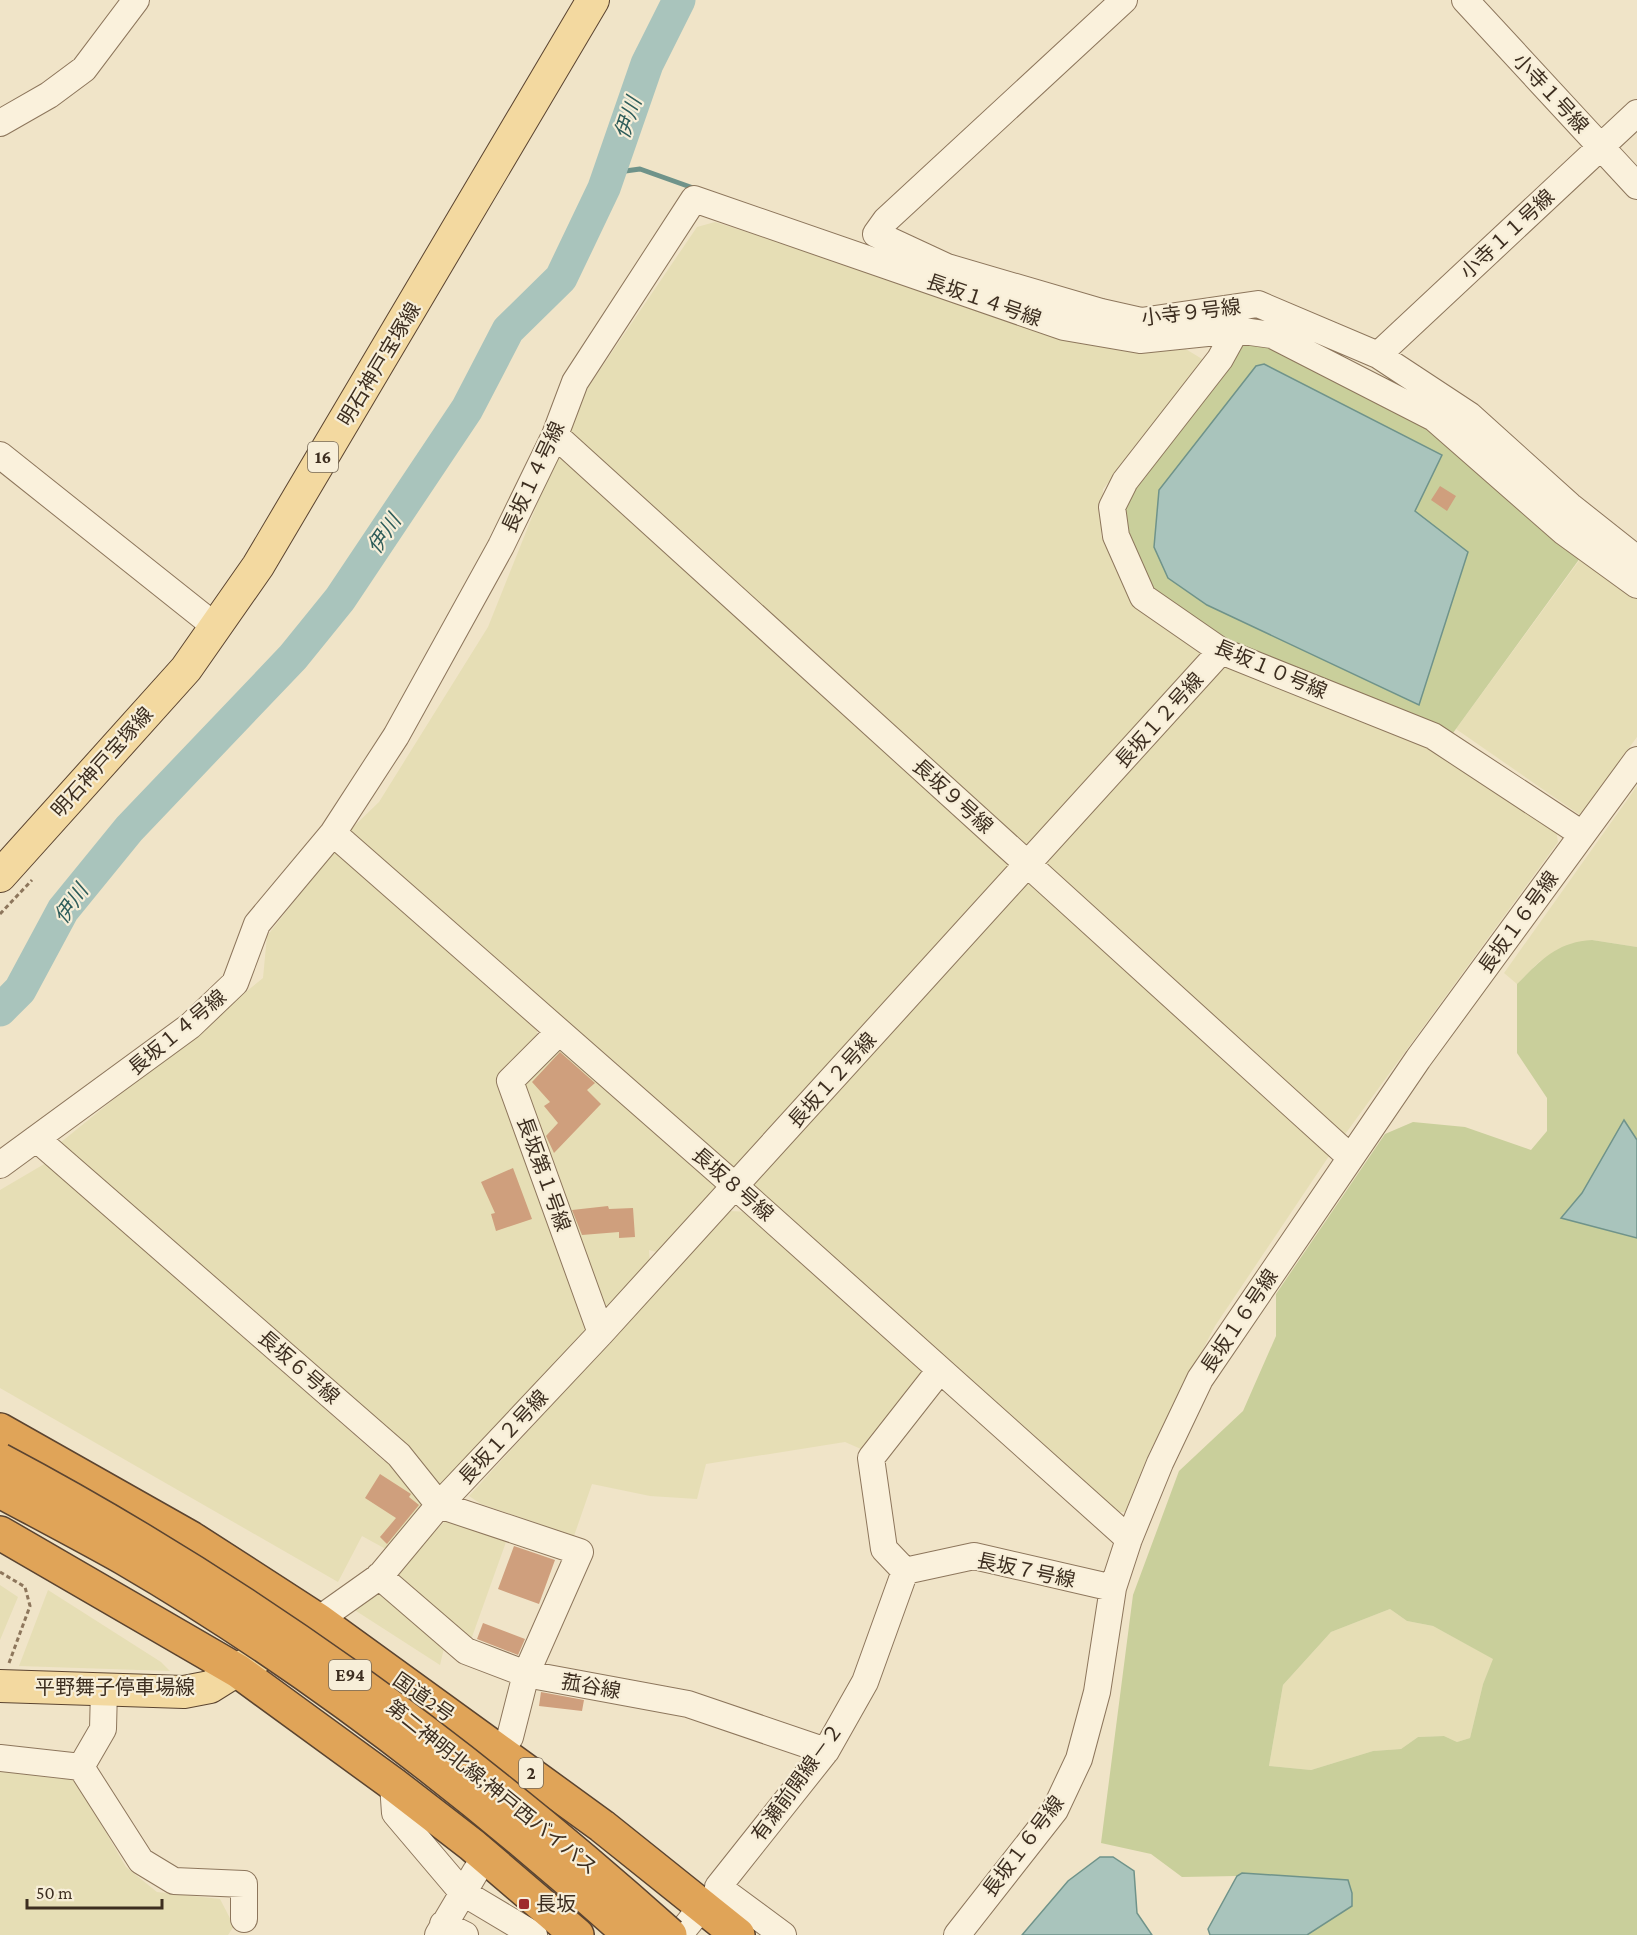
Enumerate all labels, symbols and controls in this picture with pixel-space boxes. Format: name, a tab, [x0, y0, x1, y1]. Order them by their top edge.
street label: 小寺１号線	[1509, 49, 1593, 137]
water label: 伊川	[610, 92, 647, 142]
street label: 小寺１１号線	[1456, 185, 1558, 283]
street label: 長坂１４号線	[924, 270, 1044, 330]
street label: 小寺９号線	[1140, 295, 1242, 329]
street label: 明石神戸宝塚線	[334, 298, 424, 430]
street label: 長坂１４号線	[498, 418, 568, 536]
road number: 16	[308, 442, 338, 472]
water label: 伊川	[362, 508, 407, 558]
street label: 長坂１０号線	[1211, 635, 1331, 703]
street label: 長坂１２号線	[1111, 668, 1207, 772]
street label: 明石神戸宝塚線	[47, 703, 157, 821]
street label: 長坂９号線	[908, 754, 998, 838]
street label: 長坂１６号線	[1474, 867, 1562, 977]
water label: 伊川	[49, 878, 94, 928]
street label: 長坂１４号線	[124, 985, 230, 1079]
street label: 長坂１２号線	[784, 1028, 880, 1132]
street label: 長坂第１号線	[513, 1114, 575, 1234]
street label: 長坂８号線	[688, 1143, 778, 1225]
street label: 長坂１６号線	[1196, 1265, 1282, 1377]
street label: 長坂６号線	[254, 1326, 344, 1408]
street label: 長坂１２号線	[454, 1386, 552, 1488]
street label: 長坂７号線	[975, 1549, 1077, 1591]
road number: E94	[329, 1660, 371, 1690]
street label: 国道2号	[389, 1668, 459, 1726]
street label: 菰谷線	[560, 1670, 622, 1702]
street label: 平野舞子停車場線	[35, 1676, 195, 1698]
street label: 第二神明北線;神戸西バイパス	[382, 1695, 602, 1879]
street label: 有瀬前開線－２	[747, 1719, 847, 1845]
road number: 2	[519, 1758, 543, 1788]
street label: 長坂１６号線	[978, 1791, 1068, 1901]
scale bar	[27, 1872, 162, 1910]
text: 50 m	[36, 1883, 73, 1903]
place label: 長坂	[536, 1893, 576, 1915]
marker: 長坂	[517, 1897, 531, 1911]

